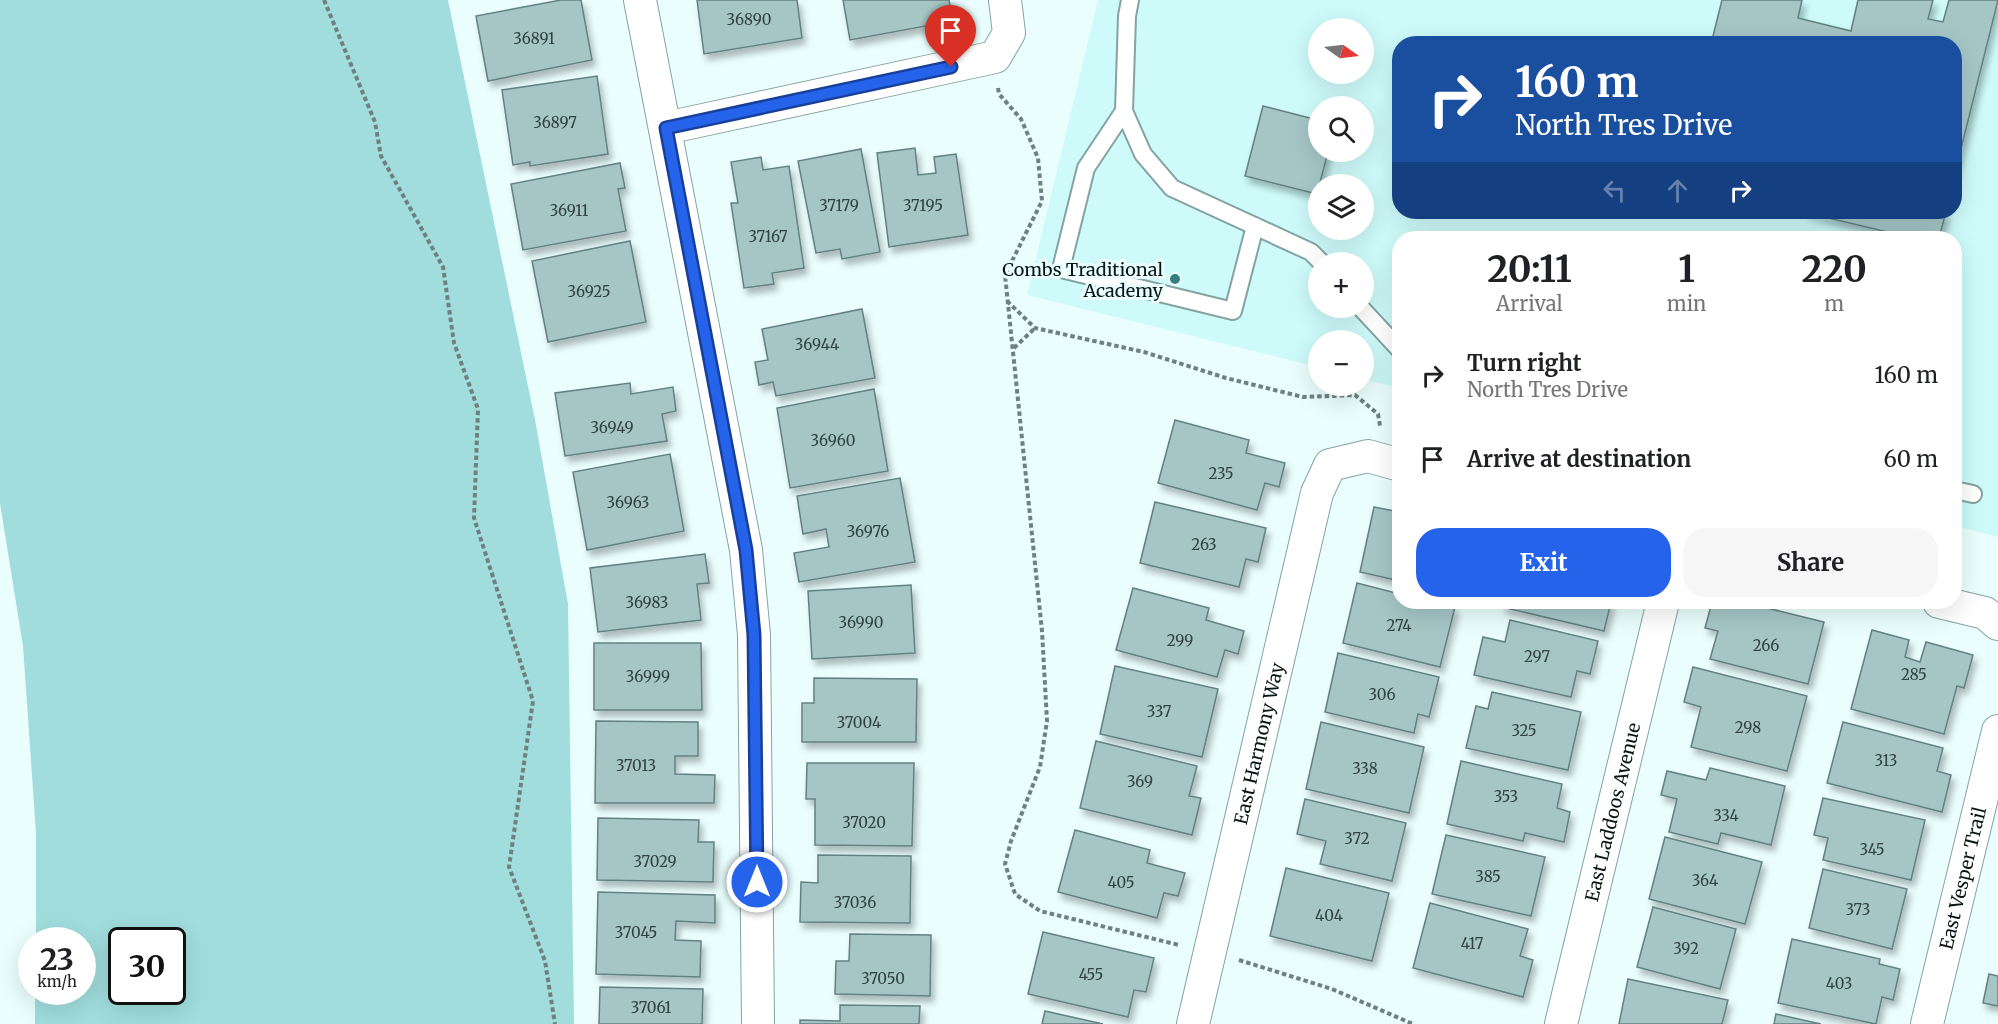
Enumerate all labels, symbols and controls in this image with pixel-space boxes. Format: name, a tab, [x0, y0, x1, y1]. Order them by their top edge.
pin	[925, 5, 976, 67]
house number: 36890	[727, 10, 771, 29]
icon: arrive	[934, 14, 967, 47]
north arrow	[1308, 18, 1374, 84]
map controls	[1308, 18, 1374, 396]
house number: 36891	[513, 29, 555, 48]
text: 160 m	[1515, 56, 1639, 108]
icon: right	[1416, 60, 1494, 138]
button: search	[1308, 96, 1374, 162]
text: North Tres Drive	[1515, 108, 1732, 142]
house number: 36897	[533, 113, 577, 132]
button: layers	[1308, 174, 1374, 240]
icon: left	[1598, 174, 1631, 207]
icon: ahead	[1661, 174, 1694, 207]
icon: right	[1724, 174, 1757, 207]
house number: 37179	[819, 196, 859, 215]
house number: 37195	[903, 196, 943, 215]
house number: 36911	[550, 201, 589, 220]
house number: 37167	[749, 227, 788, 246]
text: 20:11	[1487, 247, 1572, 292]
text: 1	[1678, 247, 1695, 292]
text: 220	[1802, 247, 1867, 292]
button: +	[1308, 252, 1374, 318]
place label: Combs Traditional Academy	[1002, 258, 1164, 302]
marker: Combs Traditional Academy	[1168, 272, 1182, 286]
house number: 36925	[568, 282, 610, 301]
text: Arrival	[1496, 291, 1563, 316]
text: min	[1667, 291, 1706, 316]
text: m	[1824, 291, 1844, 316]
button: −	[1308, 330, 1374, 396]
house number: 36944	[795, 335, 839, 354]
text: Turn right	[1467, 349, 1581, 377]
icon: right	[1416, 359, 1449, 392]
text: 160 m	[1874, 361, 1938, 389]
text: North Tres Drive	[1467, 377, 1628, 402]
house number: 36949	[590, 418, 634, 437]
house number: 36960	[811, 431, 855, 450]
icon: arrive	[1416, 443, 1449, 476]
text: Arrive at destination	[1467, 445, 1691, 473]
text: 60 m	[1884, 445, 1938, 473]
house number: 235	[1209, 464, 1233, 483]
house number: 36963	[607, 493, 649, 512]
house number: 36976	[847, 522, 889, 541]
button: Exit	[1416, 528, 1671, 597]
button: Share	[1683, 528, 1938, 597]
house number: 263	[1191, 535, 1217, 554]
house number: 36983	[626, 593, 668, 612]
house number: 36990	[839, 613, 883, 632]
house number: 274	[1387, 616, 1411, 635]
house number: 299	[1167, 631, 1193, 650]
house number: 266	[1753, 636, 1779, 655]
house number: 297	[1524, 647, 1550, 666]
street label: East Harmony Way	[1228, 660, 1289, 827]
house number: 285	[1901, 665, 1927, 684]
house number: 36999	[626, 667, 670, 686]
house number: 306	[1368, 685, 1396, 704]
house number: 337	[1147, 702, 1172, 721]
house number: 37004	[837, 713, 881, 732]
house number: 298	[1735, 718, 1761, 737]
street label: East Laddoos Avenue	[1580, 720, 1645, 904]
house number: 325	[1511, 721, 1537, 740]
house number: 313	[1875, 751, 1897, 770]
house number: 37013	[616, 756, 656, 775]
house number: 338	[1352, 759, 1378, 778]
house number: 369	[1127, 772, 1153, 791]
house number: 353	[1494, 787, 1518, 806]
street label: East Vesper Trail	[1934, 804, 1991, 952]
house number: 334	[1713, 806, 1739, 825]
house number: 37020	[842, 813, 886, 832]
house number: 372	[1344, 829, 1370, 848]
house number: 345	[1859, 840, 1885, 859]
position arrow	[725, 850, 789, 914]
house number: 37029	[633, 852, 677, 871]
house number: 385	[1475, 867, 1501, 886]
house number: 364	[1692, 871, 1718, 890]
house number: 405	[1107, 873, 1135, 892]
house number: 37036	[834, 893, 876, 912]
house number: 373	[1846, 900, 1870, 919]
house number: 404	[1315, 906, 1343, 925]
house number: 37045	[615, 923, 657, 942]
speed limit sign: 30	[108, 927, 186, 1005]
house number: 417	[1461, 934, 1484, 953]
house number: 392	[1673, 939, 1699, 958]
text: 23	[40, 940, 74, 978]
house number: 455	[1079, 965, 1103, 984]
house number: 37050	[861, 969, 905, 988]
text: km/h	[37, 972, 77, 991]
house number: 403	[1826, 974, 1852, 993]
house number: 37061	[631, 998, 672, 1017]

